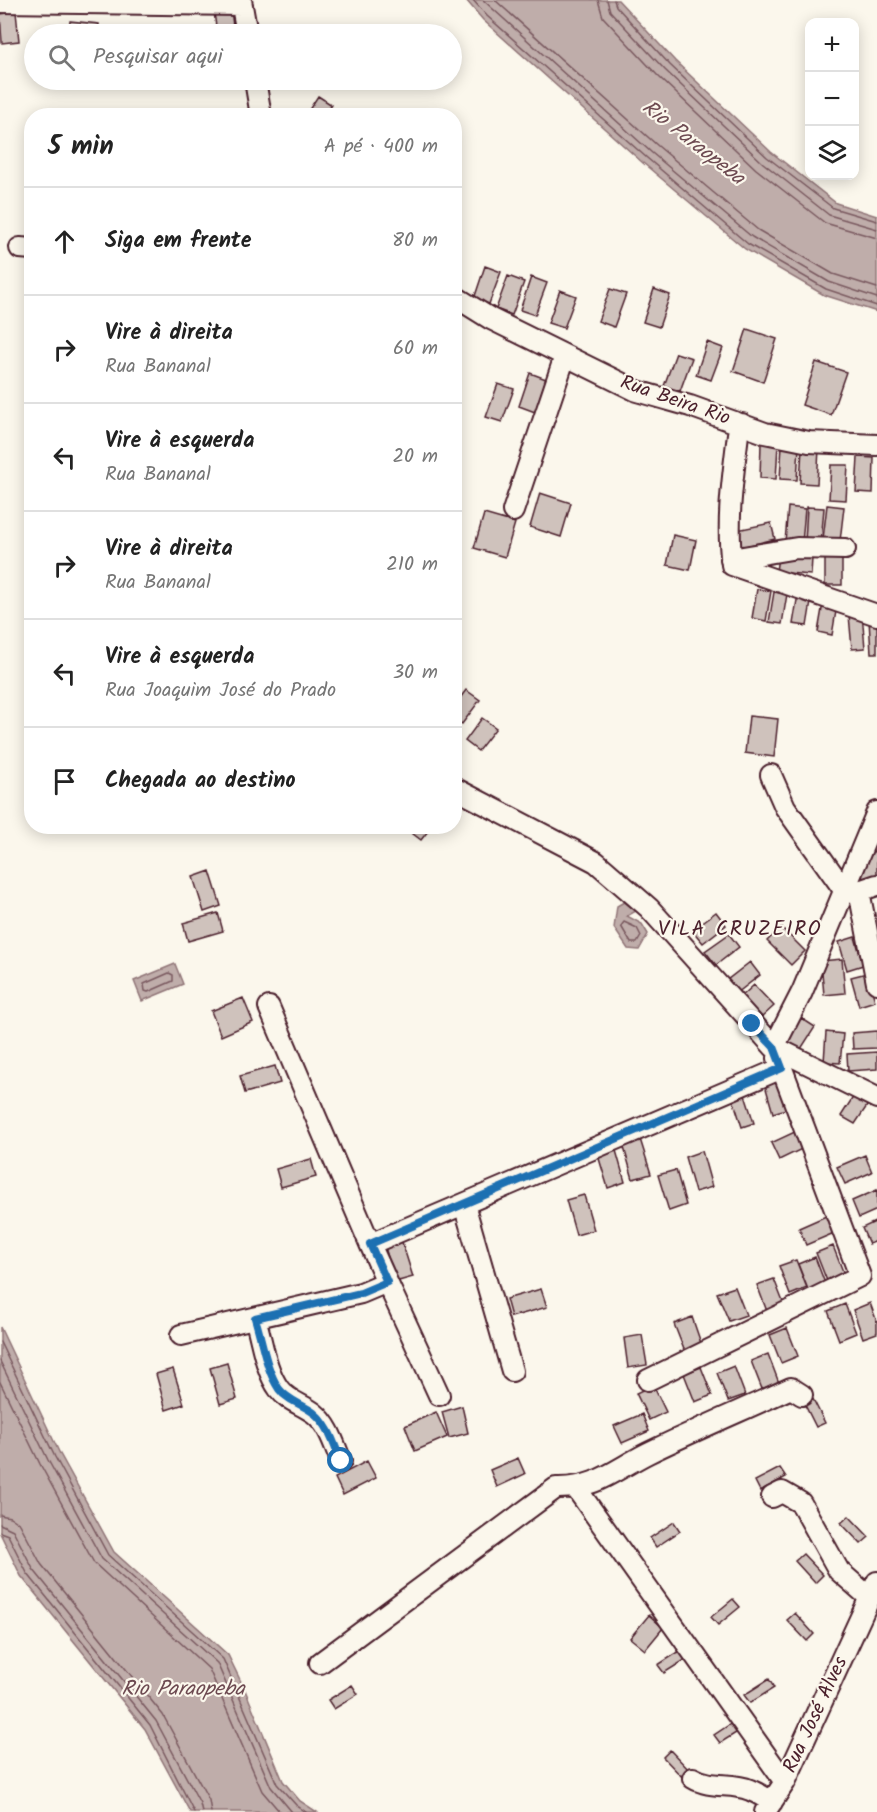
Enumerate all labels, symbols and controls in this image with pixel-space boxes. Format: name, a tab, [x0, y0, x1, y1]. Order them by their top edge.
map controls	[805, 18, 859, 180]
button: +	[805, 18, 859, 72]
search box	[24, 24, 462, 90]
text: Pesquisar aqui	[93, 40, 223, 75]
icon: search	[45, 41, 78, 74]
button: −	[805, 72, 859, 126]
water label: Rio Paraopeba	[634, 92, 753, 195]
text: 5 min	[48, 126, 114, 168]
button: layers	[805, 126, 859, 180]
text: A pé · 400 m	[324, 131, 438, 163]
text: Siga em frente	[105, 224, 251, 259]
icon: ahead	[48, 225, 81, 258]
text: 80 m	[392, 225, 438, 257]
text: Vire à direita	[105, 316, 233, 351]
icon: right	[48, 333, 81, 366]
text: 60 m	[393, 333, 438, 365]
text: Rua Bananal	[105, 351, 211, 383]
street label: Rua Beira Rio	[616, 367, 734, 435]
text: Vire à esquerda	[105, 424, 254, 459]
icon: left	[48, 441, 81, 474]
text: 20 m	[392, 441, 438, 473]
text: Rua Bananal	[105, 459, 211, 491]
text: Vire à direita	[105, 532, 233, 567]
icon: right	[48, 549, 81, 582]
text: 210 m	[386, 549, 438, 581]
text: Rua Bananal	[105, 567, 211, 599]
text: Vire à esquerda	[105, 640, 254, 675]
icon: left	[48, 657, 81, 690]
text: 30 m	[393, 657, 438, 689]
text: Rua Joaquim José do Prado	[105, 675, 336, 707]
text: Chegada ao destino	[105, 764, 296, 799]
icon: arrive	[48, 765, 81, 798]
district label: VILA CRUZEIRO	[658, 913, 822, 946]
route end	[738, 1010, 764, 1036]
route start	[327, 1447, 353, 1473]
street label: Rua José Alves	[775, 1651, 857, 1779]
water label: Rio Paraopeba	[121, 1673, 246, 1706]

